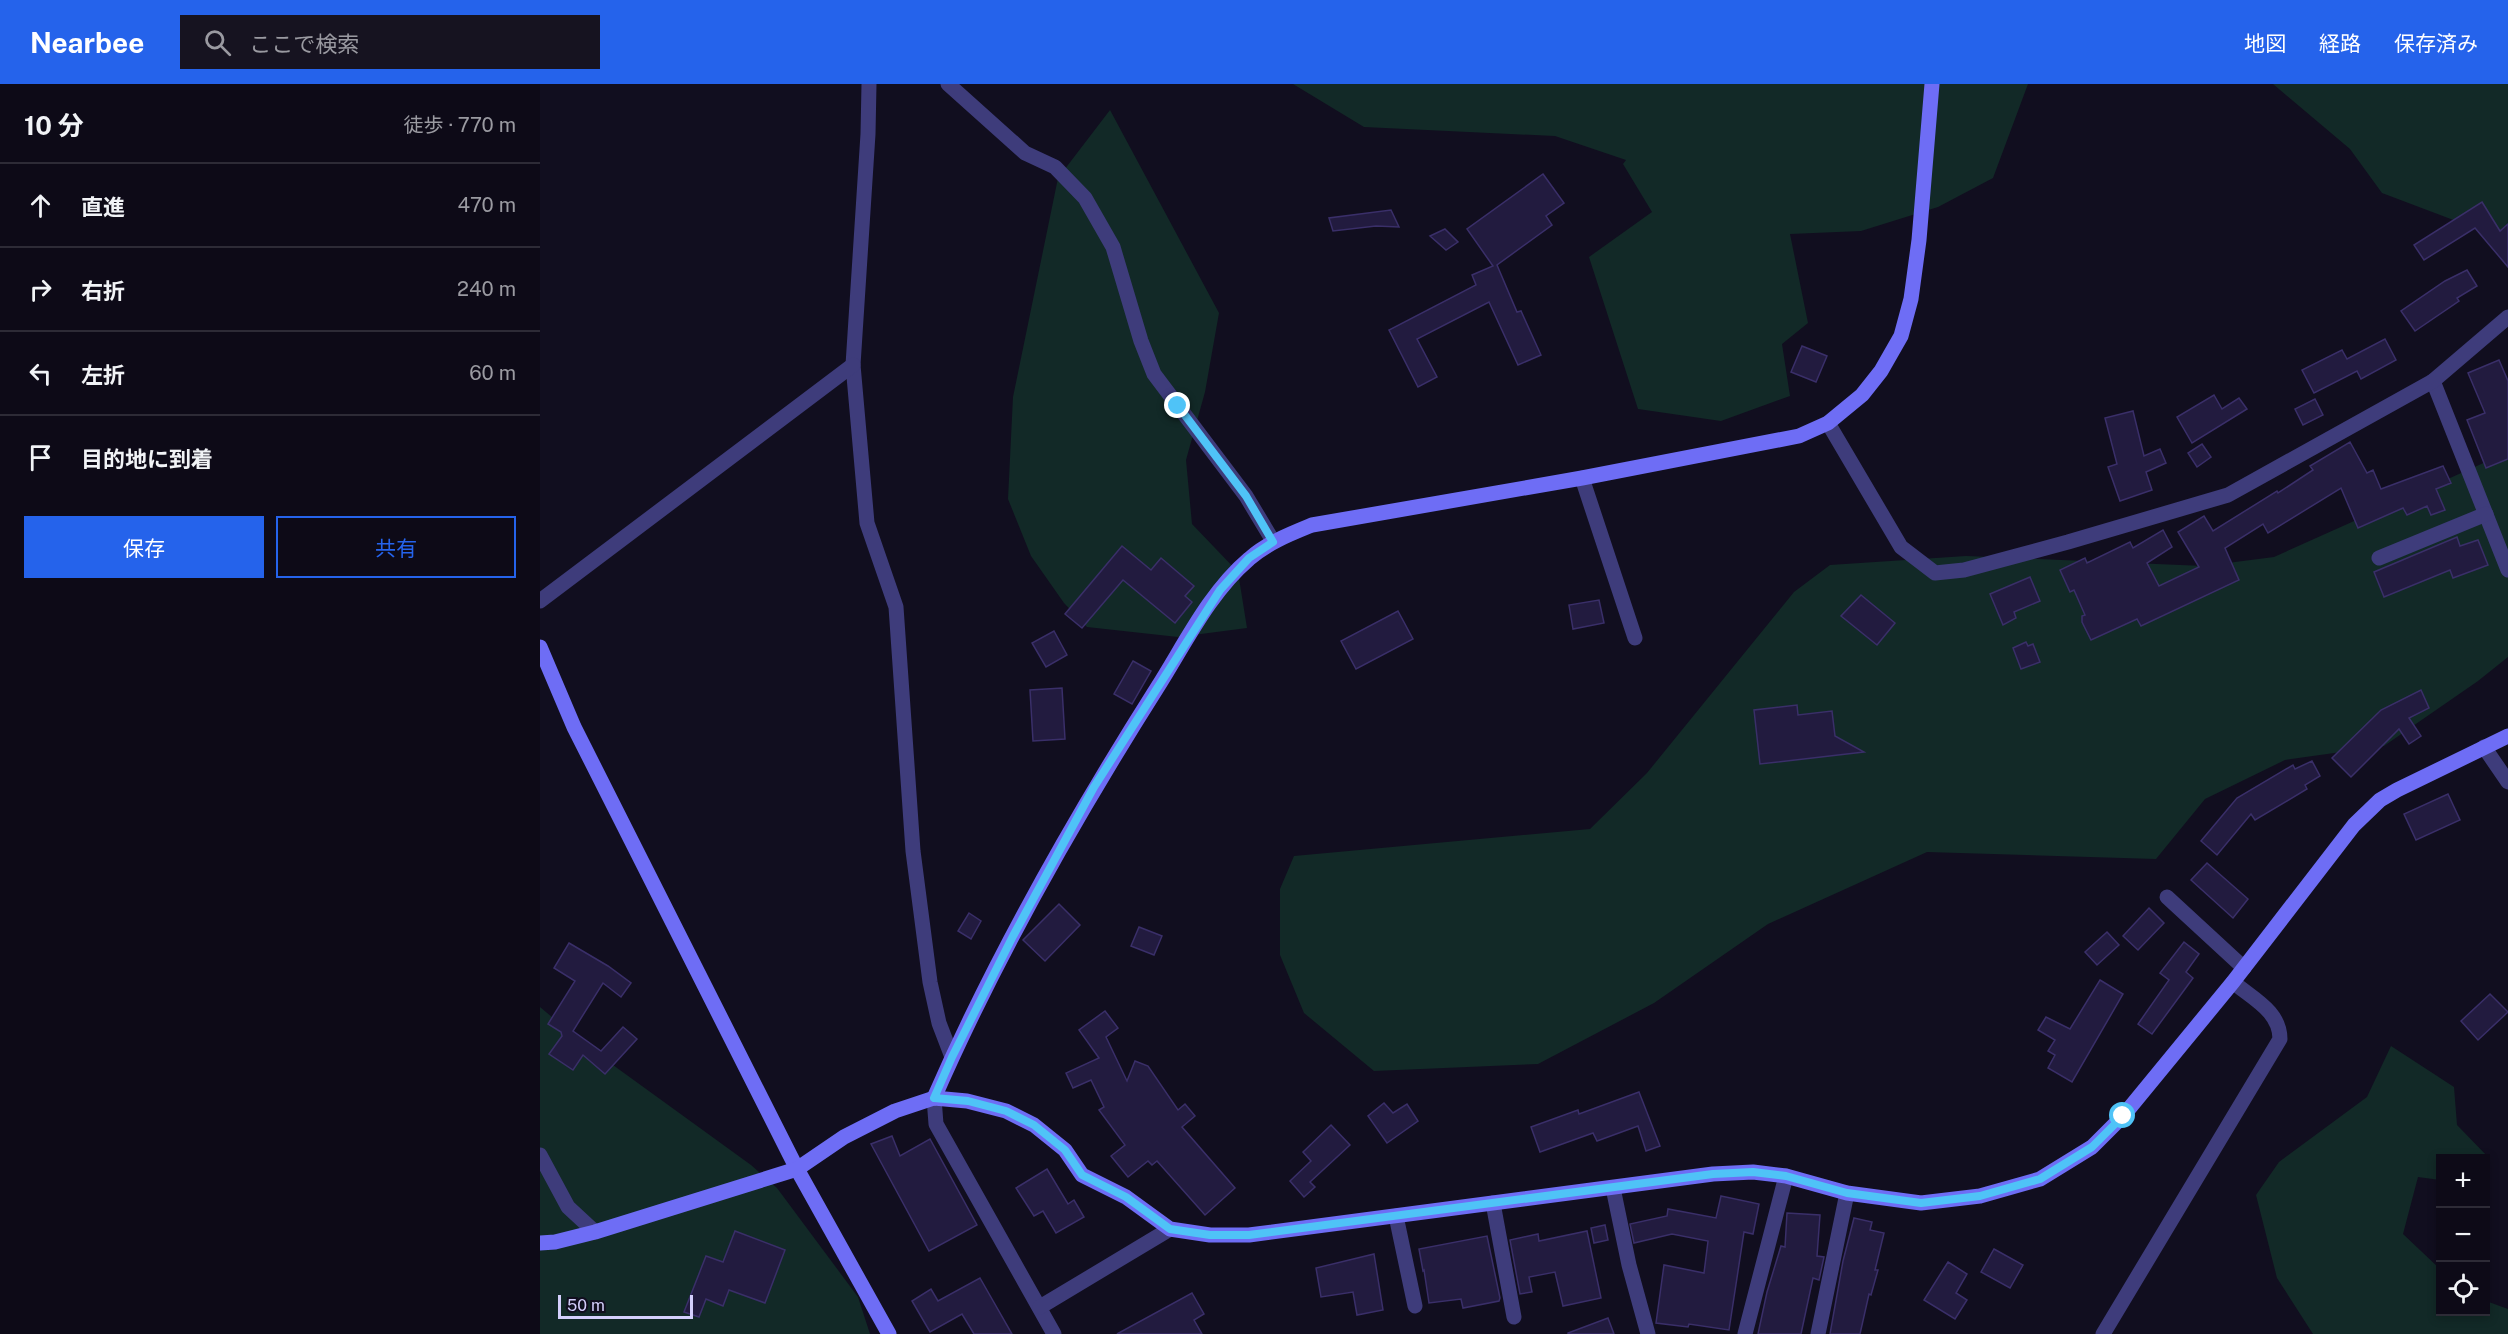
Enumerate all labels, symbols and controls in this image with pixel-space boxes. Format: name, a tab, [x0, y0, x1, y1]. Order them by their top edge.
search box	[180, 15, 600, 69]
text: Nearbee	[30, 26, 144, 59]
icon: search	[201, 26, 234, 59]
text: ここで検索	[249, 31, 359, 57]
text: 地図	[2244, 31, 2286, 56]
text: 経路	[2319, 31, 2361, 56]
text: 保存済み	[2394, 31, 2478, 56]
text: 10 分	[24, 110, 84, 141]
text: 徒歩 · 770 m	[404, 113, 516, 137]
icon: ahead	[24, 189, 57, 222]
text: 470 m	[457, 193, 516, 217]
text: 直進	[81, 194, 125, 220]
icon: right	[24, 273, 57, 306]
text: 240 m	[457, 277, 516, 301]
text: 右折	[81, 278, 125, 304]
icon: left	[24, 357, 57, 390]
text: 60 m	[469, 361, 516, 385]
text: 左折	[81, 362, 125, 388]
route end	[1164, 392, 1190, 418]
icon: arrive	[24, 441, 57, 474]
text: 目的地に到着	[81, 446, 213, 472]
button: 保存	[24, 516, 264, 578]
button: 共有	[276, 516, 516, 578]
route start	[2109, 1102, 2135, 1128]
map controls	[2436, 1154, 2490, 1316]
button: +	[2436, 1154, 2490, 1208]
button: −	[2436, 1208, 2490, 1262]
button: locate	[2436, 1262, 2490, 1316]
scale bar	[558, 1292, 693, 1320]
text: 50 m	[567, 1296, 605, 1315]

